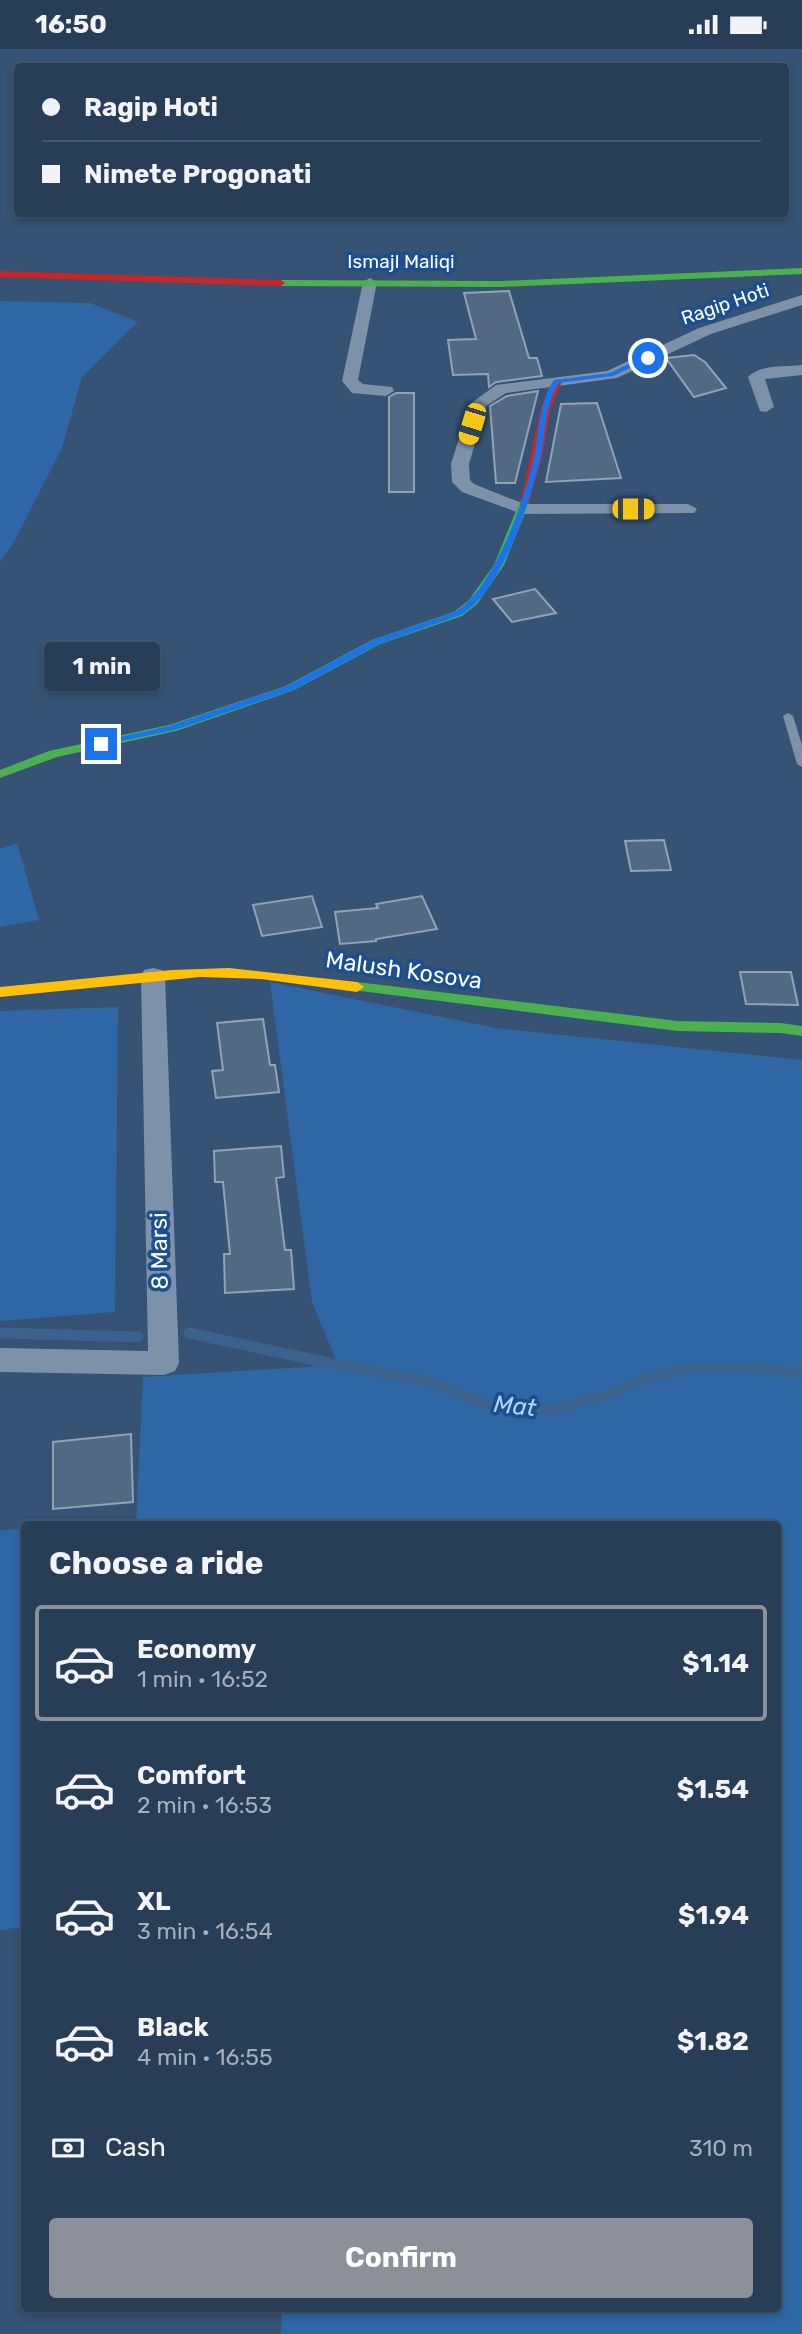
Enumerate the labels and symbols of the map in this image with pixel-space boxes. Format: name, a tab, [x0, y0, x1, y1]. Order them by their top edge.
street label: Ismajl Maliqi	[347, 250, 455, 273]
street label: Ragip Hoti	[678, 278, 772, 330]
route start	[632, 342, 664, 374]
car	[456, 401, 489, 447]
car	[613, 499, 655, 520]
callout: 1 min	[43, 643, 159, 691]
route end	[85, 728, 117, 760]
street label: Malush Kosova	[324, 945, 484, 995]
street label: 8 Marsi	[144, 1212, 174, 1290]
water label: Mat	[492, 1390, 538, 1422]

